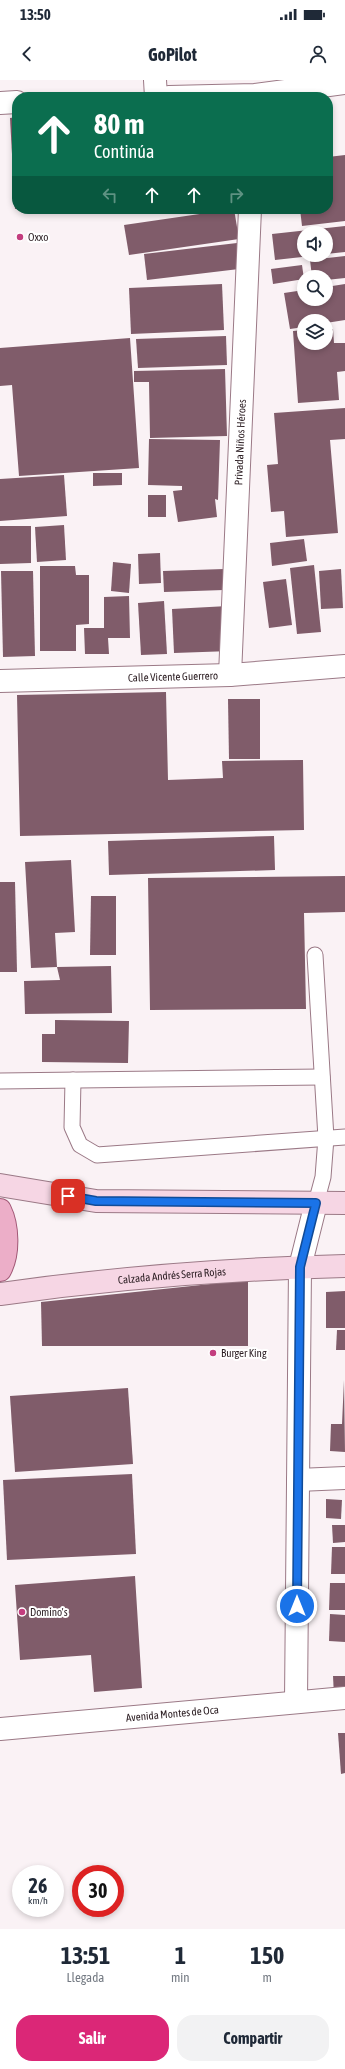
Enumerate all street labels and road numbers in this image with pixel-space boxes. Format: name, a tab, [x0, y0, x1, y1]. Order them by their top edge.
street label: Privada Niños Héroes	[232, 399, 248, 486]
street label: Calle Vicente Guerrero	[128, 669, 218, 684]
street label: Calzada Andrés Serra Rojas	[117, 1265, 226, 1286]
street label: Avenida Montes de Oca	[125, 1703, 219, 1724]

